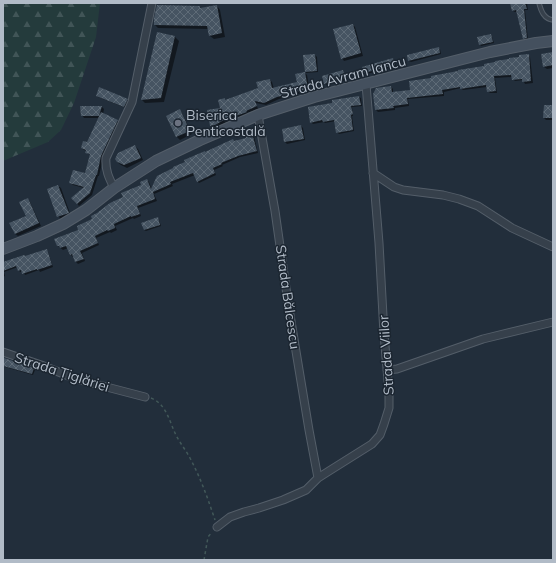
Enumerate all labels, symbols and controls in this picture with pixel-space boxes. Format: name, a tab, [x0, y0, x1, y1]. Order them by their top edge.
street label: Strada Avram Iancu	[278, 52, 408, 102]
place label: Biserica Penticostală	[186, 106, 266, 140]
marker: Biserica Penticostală	[173, 118, 183, 128]
street label: Strada Bălcescu	[272, 244, 304, 350]
street label: Strada Viilor	[374, 313, 398, 396]
street label: Strada Țiglăriei	[12, 348, 112, 396]

